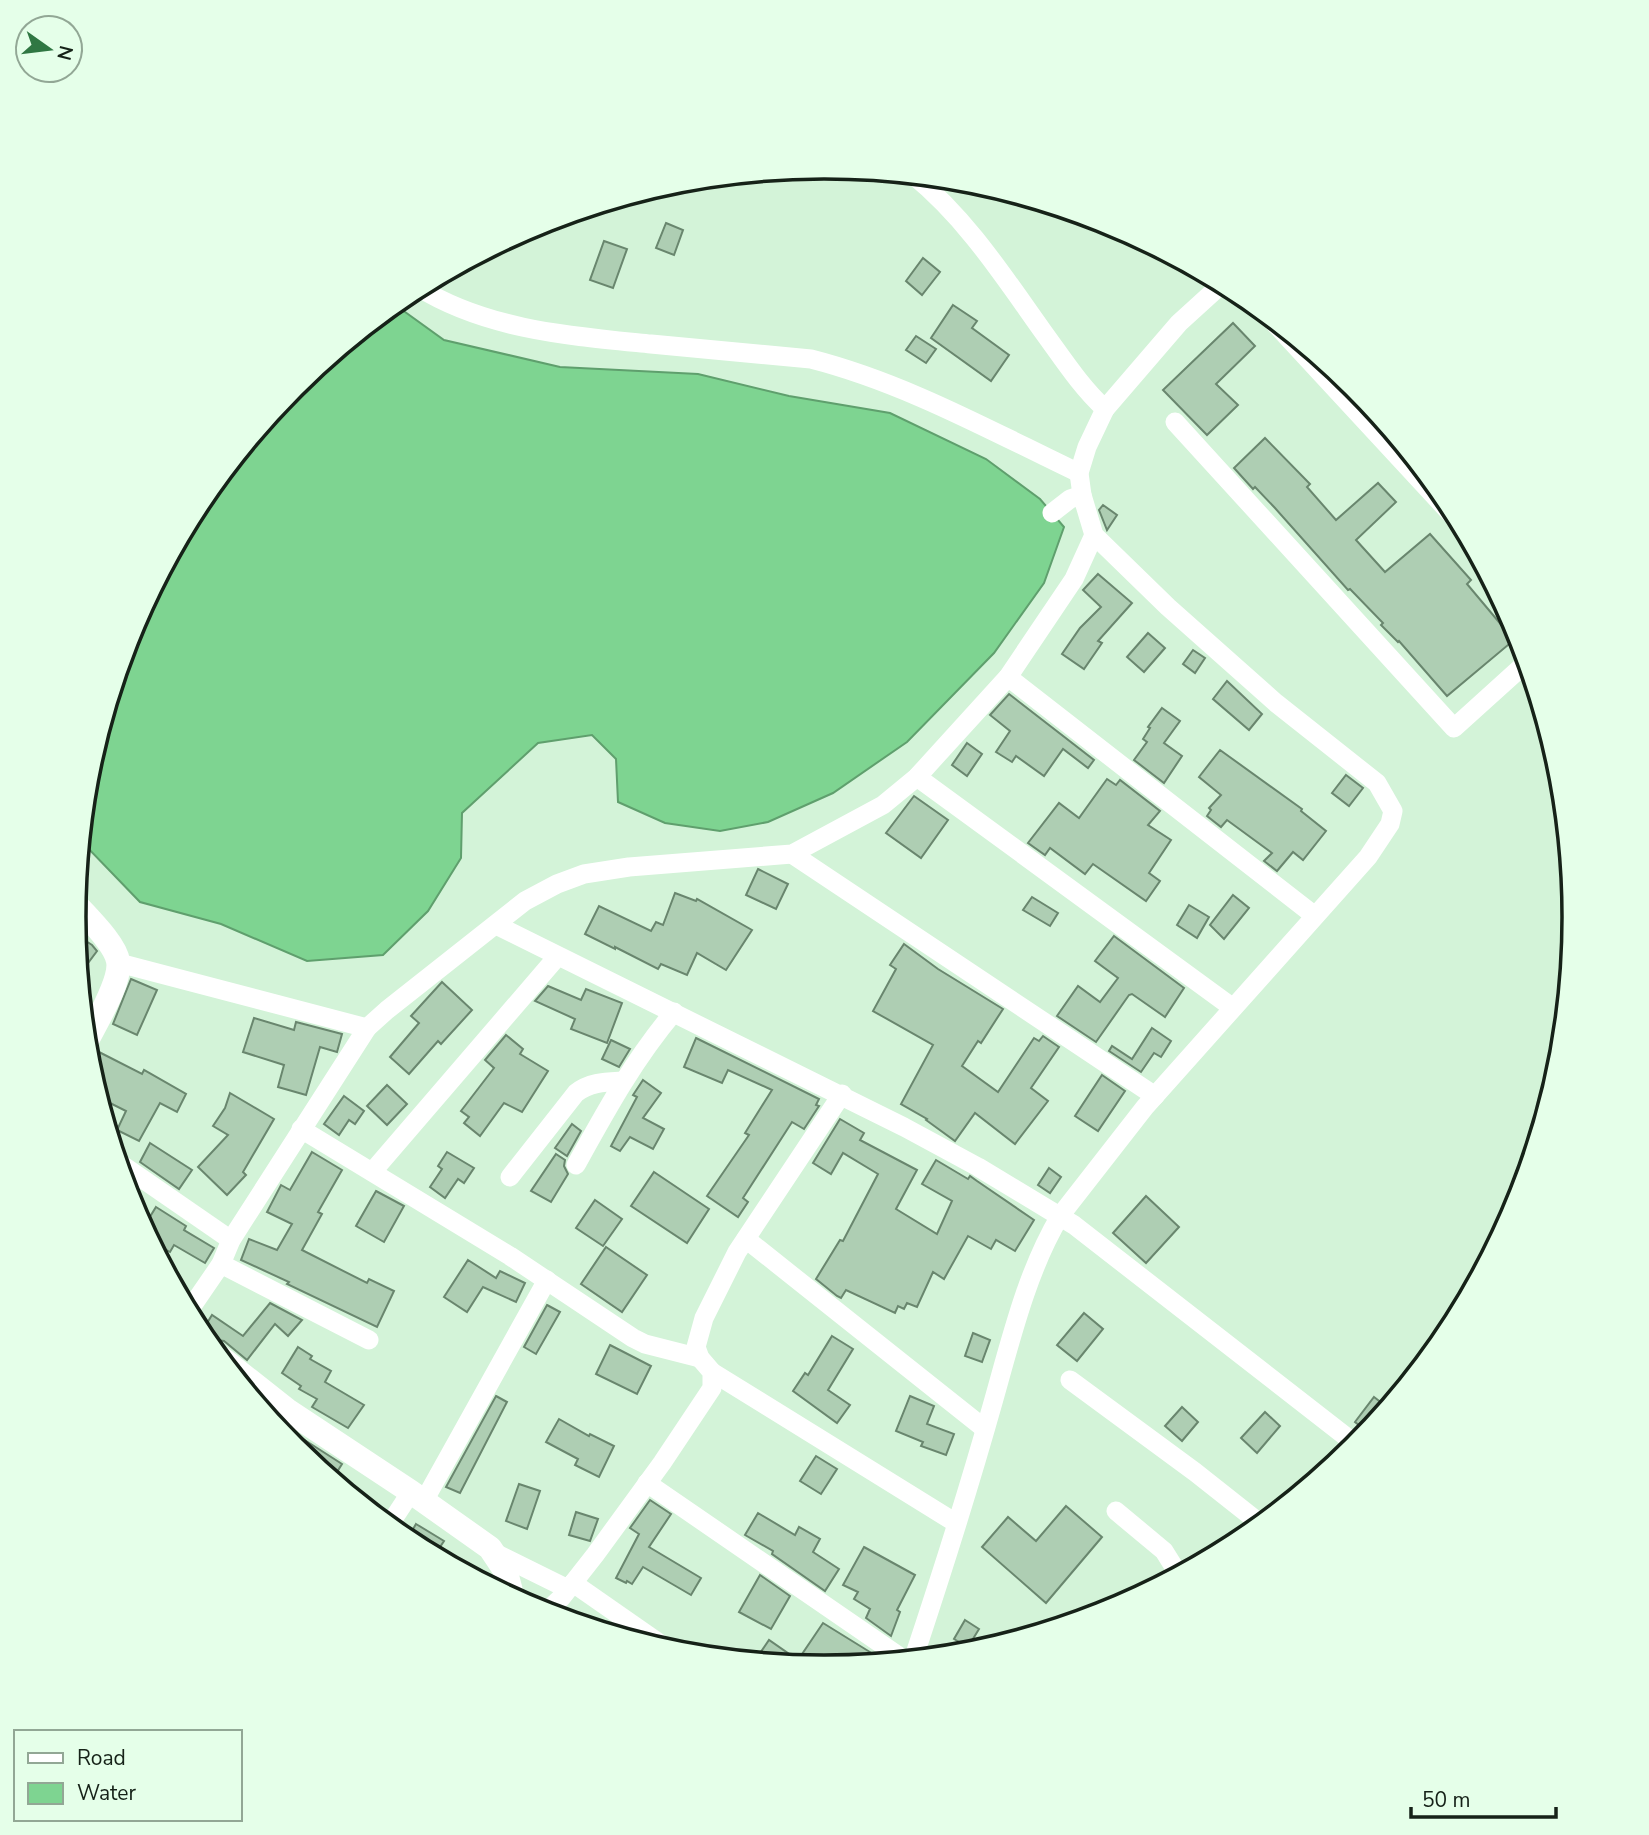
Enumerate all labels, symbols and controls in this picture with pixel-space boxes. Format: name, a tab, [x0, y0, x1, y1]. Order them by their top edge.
north arrow	[14, 14, 84, 84]
text: N	[50, 43, 79, 63]
legend	[14, 1730, 242, 1821]
text: Road	[77, 1744, 126, 1772]
scale bar	[1411, 1776, 1556, 1820]
text: Water	[77, 1779, 136, 1807]
text: 50 m	[1422, 1786, 1471, 1814]

